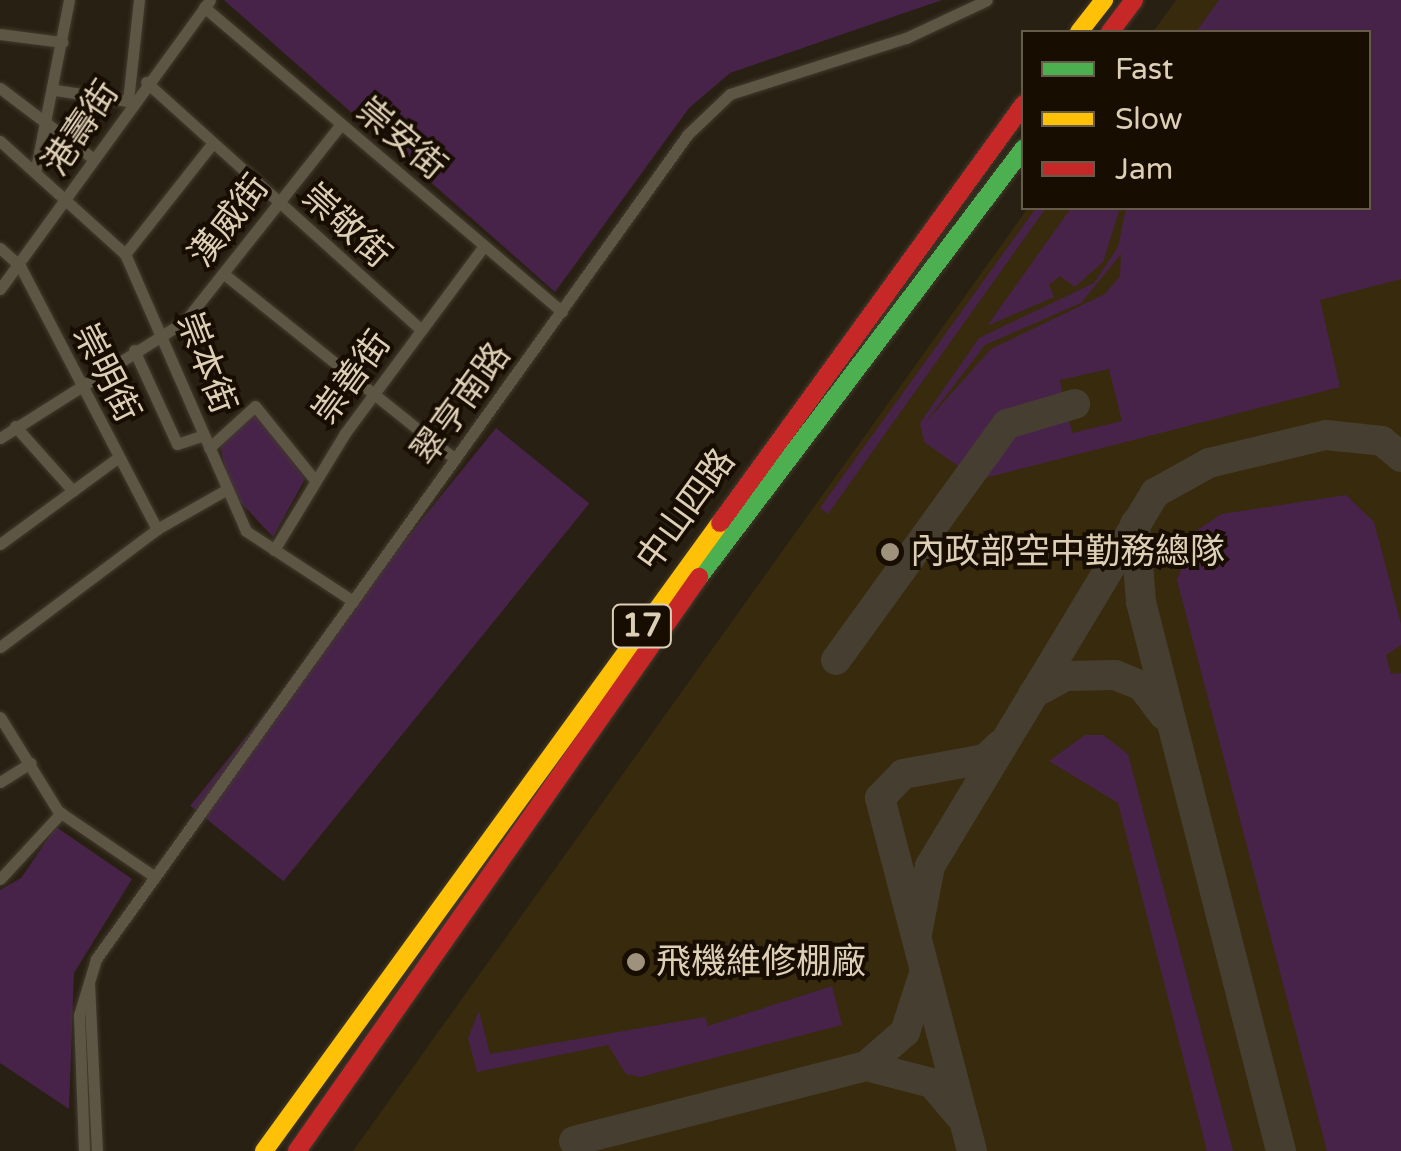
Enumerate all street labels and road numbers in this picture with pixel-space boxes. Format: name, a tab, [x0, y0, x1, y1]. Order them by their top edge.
street label: 港壽街	[34, 73, 128, 183]
street label: 崇安街	[347, 89, 455, 189]
street label: 漢威街	[180, 167, 278, 275]
street label: 崇敬街	[293, 175, 399, 277]
street label: 崇本街	[168, 306, 244, 420]
street label: 崇明街	[63, 317, 149, 429]
street label: 崇善街	[304, 323, 400, 433]
street label: 翠亨南路	[403, 335, 519, 473]
street label: 中山四路	[628, 441, 744, 579]
road number: 17	[610, 599, 674, 653]

